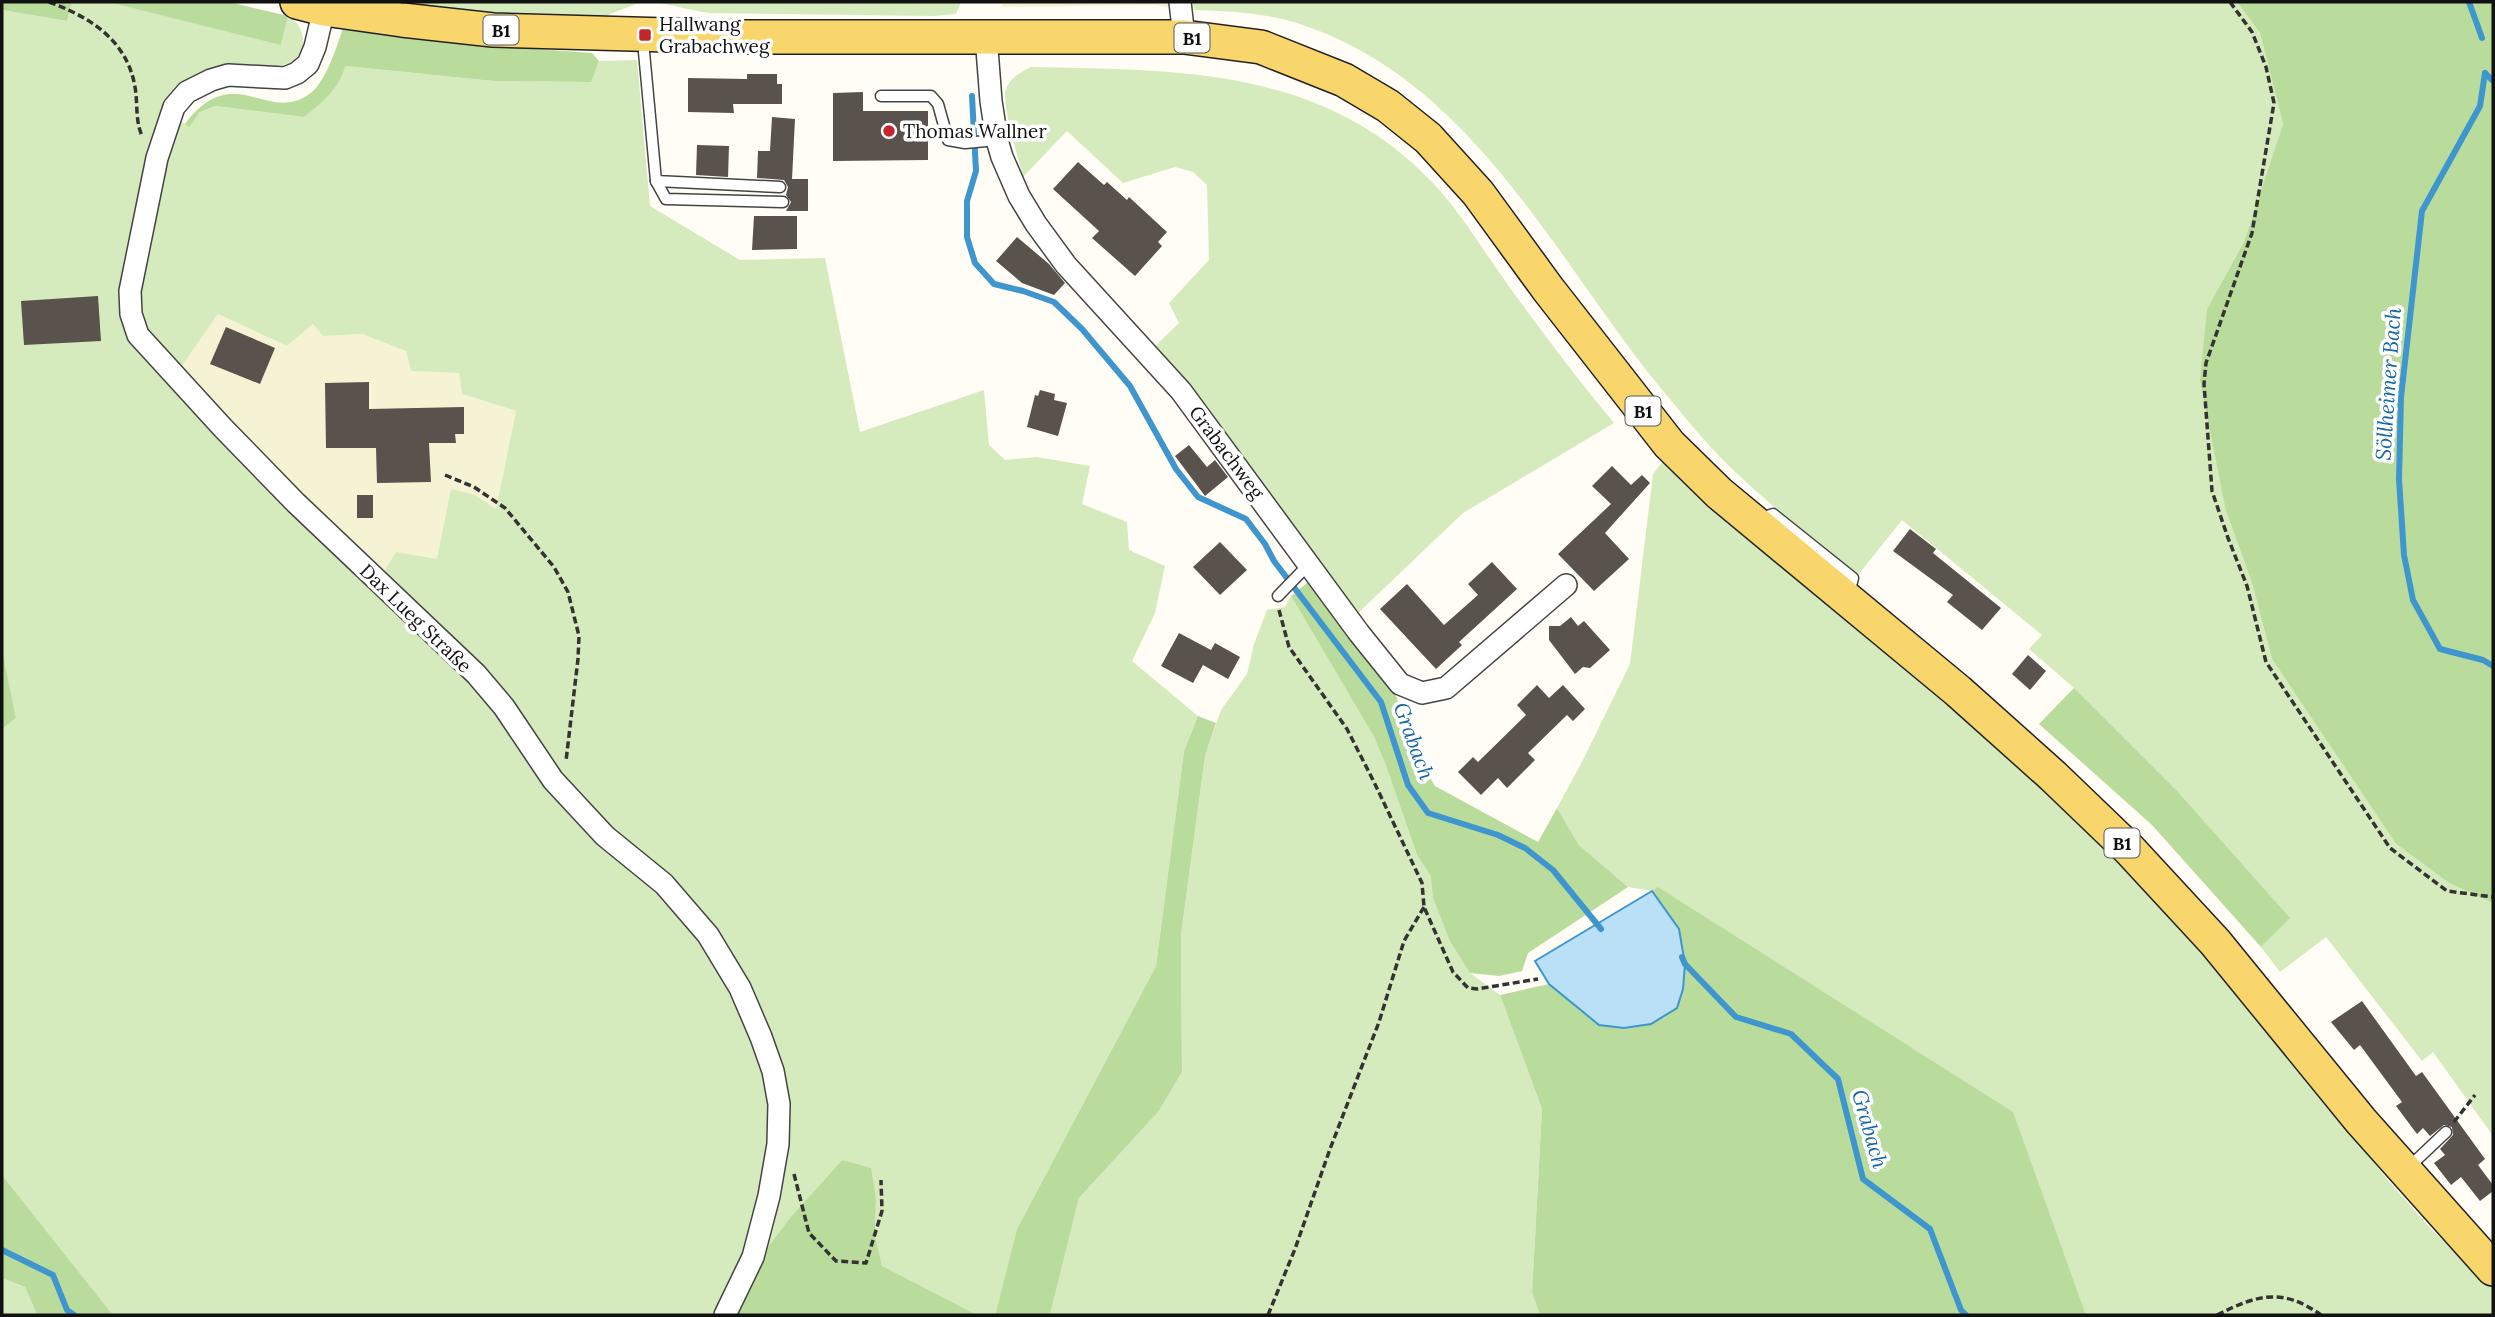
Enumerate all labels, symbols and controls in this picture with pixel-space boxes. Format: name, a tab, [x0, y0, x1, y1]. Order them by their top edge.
place label: Hallwang Grabachweg	[659, 12, 770, 58]
road number: B1	[484, 15, 518, 44]
road number: B1	[1174, 24, 1210, 52]
marker: Hallwang Grabachweg	[637, 27, 653, 43]
place label: Thomas Wallner	[903, 119, 1047, 143]
marker: Thomas Wallner	[881, 123, 897, 139]
water label: Söllheimer Bach	[2369, 306, 2407, 462]
road number: B1	[1626, 396, 1660, 426]
street label: Grabachweg	[1184, 401, 1270, 504]
street label: Dax Lueg Straße	[355, 559, 477, 677]
water label: Grabach	[1388, 698, 1440, 784]
road number: B1	[2104, 828, 2140, 858]
water label: Grabach	[1846, 1086, 1894, 1172]

